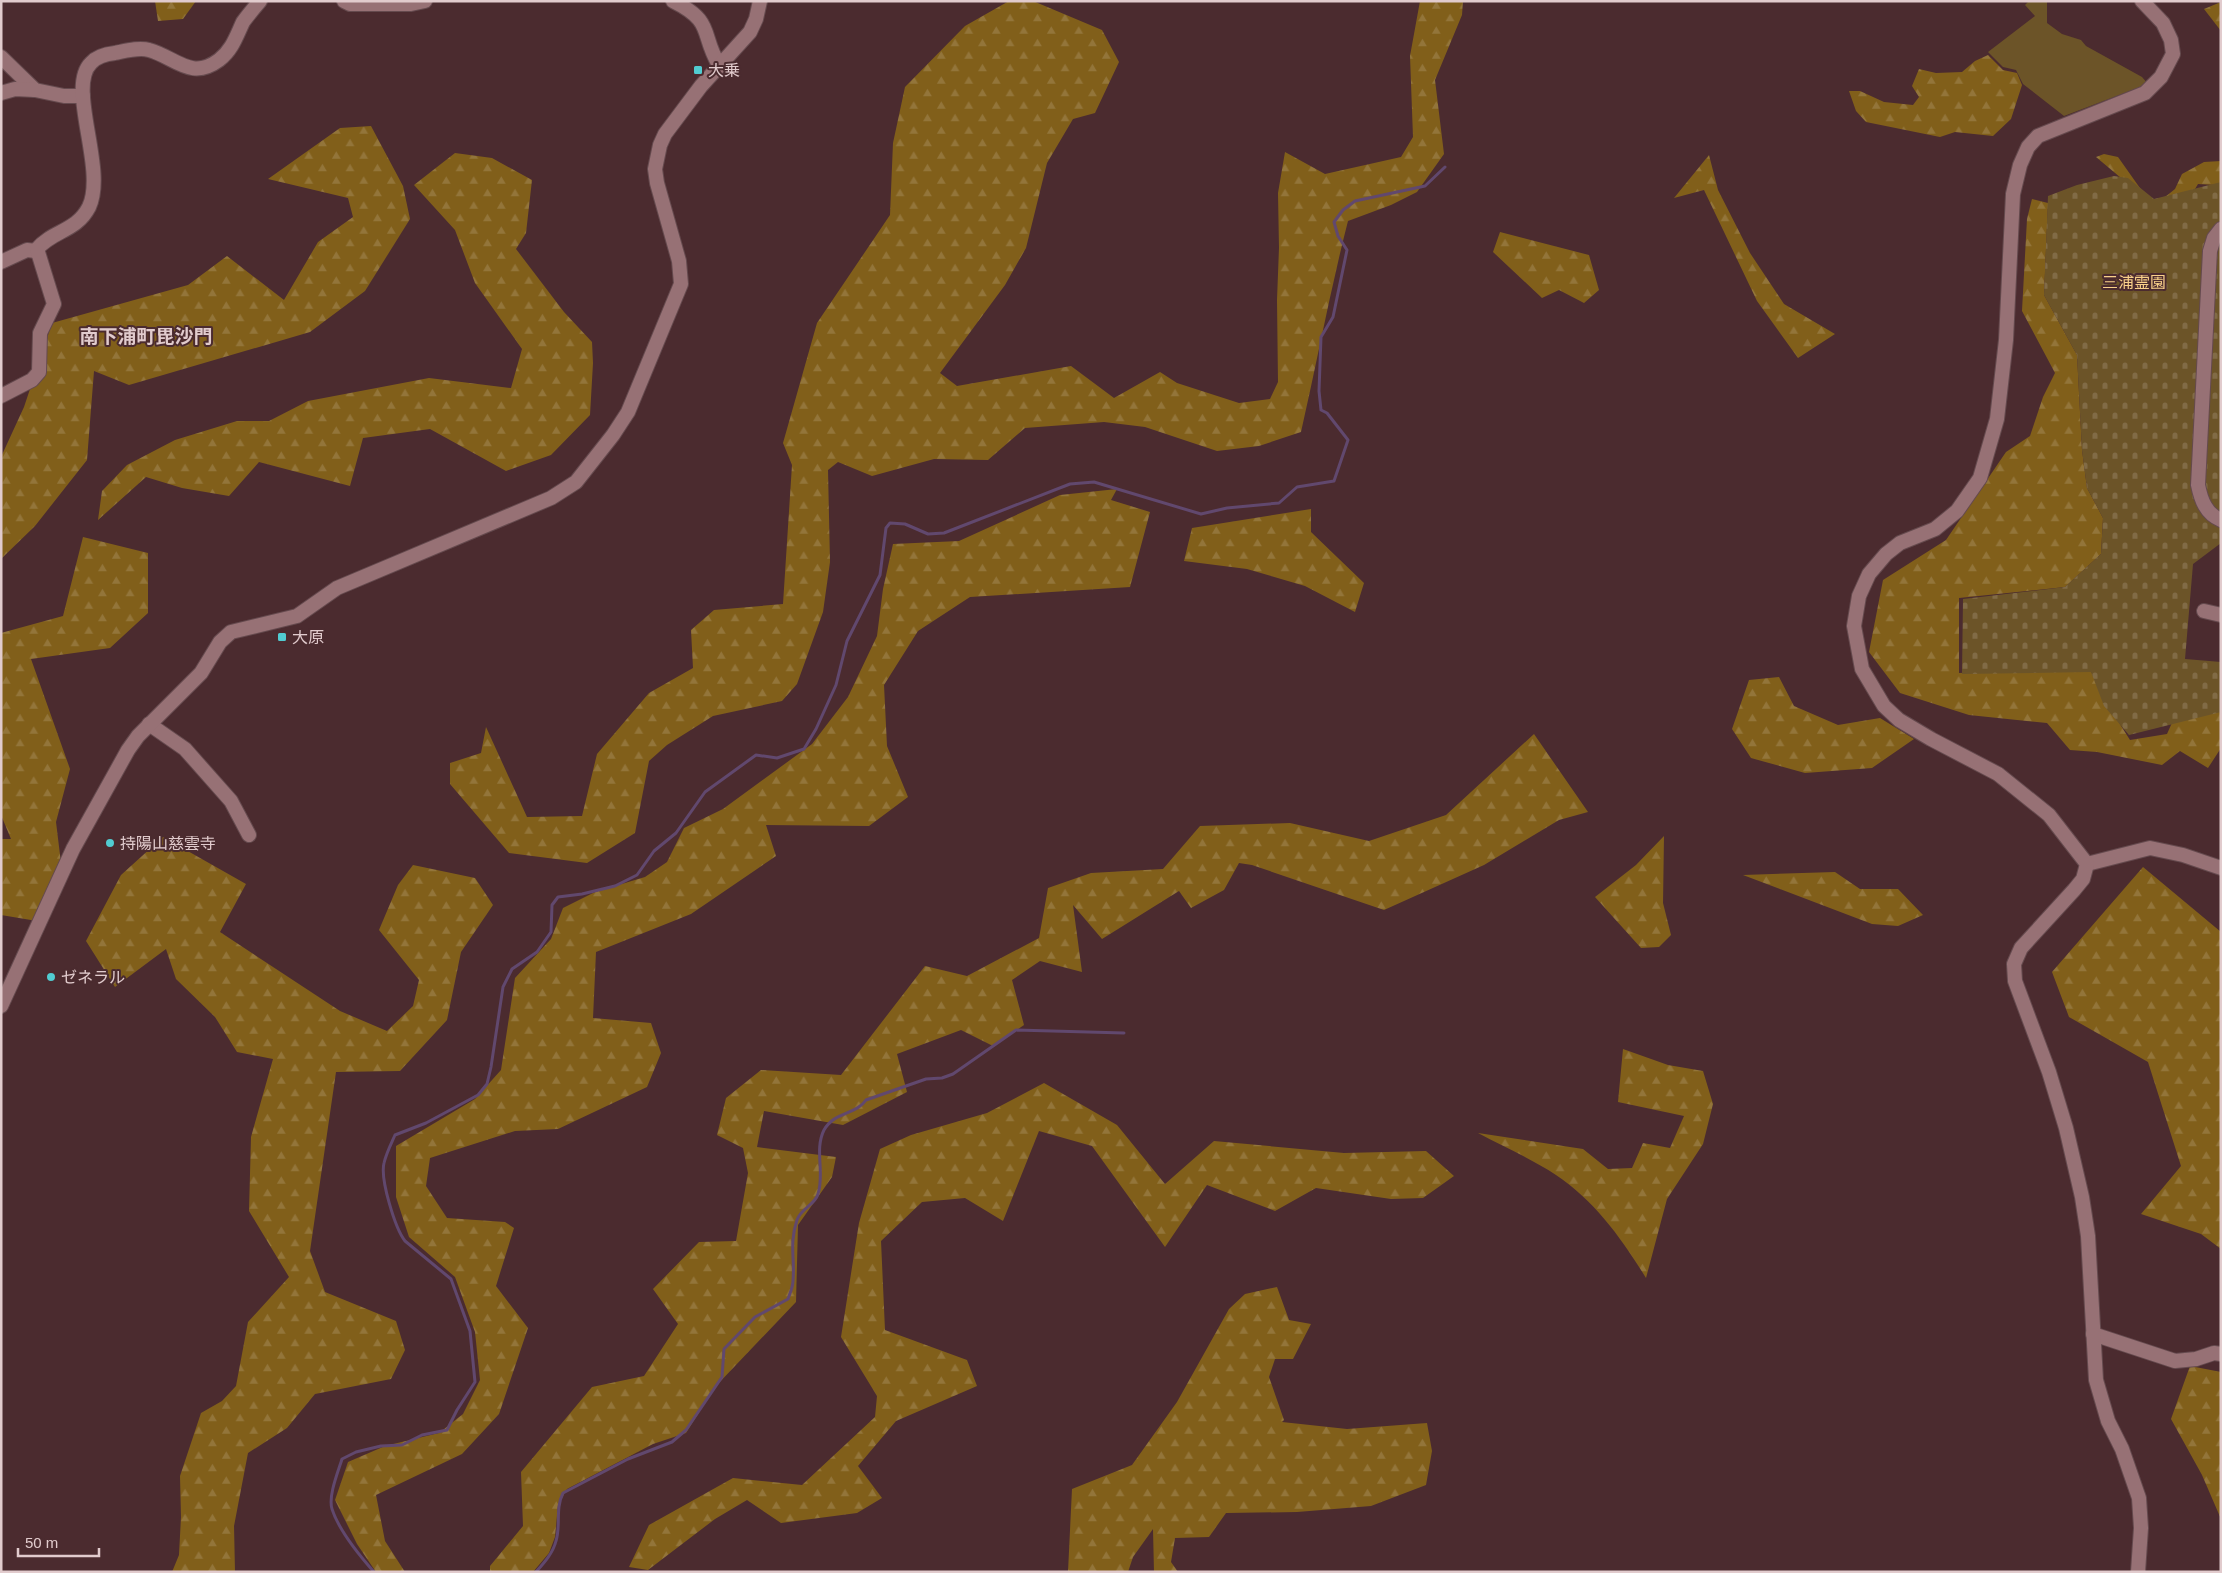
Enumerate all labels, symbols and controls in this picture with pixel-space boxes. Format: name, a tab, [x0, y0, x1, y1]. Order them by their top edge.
place label: 大乗	[708, 62, 740, 79]
marker: 大乗	[692, 64, 704, 76]
park label: 三浦霊園	[2102, 274, 2166, 291]
district label: 南下浦町毘沙門	[79, 326, 213, 347]
place label: 大原	[292, 629, 324, 646]
marker: 大原	[276, 631, 288, 643]
place label: 持陽山慈雲寺	[120, 835, 216, 852]
marker: 持陽山慈雲寺	[104, 837, 116, 849]
place label: ゼネラル	[61, 969, 125, 986]
marker: ゼネラル	[45, 971, 57, 983]
scale bar	[18, 1526, 99, 1558]
text: 50 m	[25, 1534, 58, 1551]

